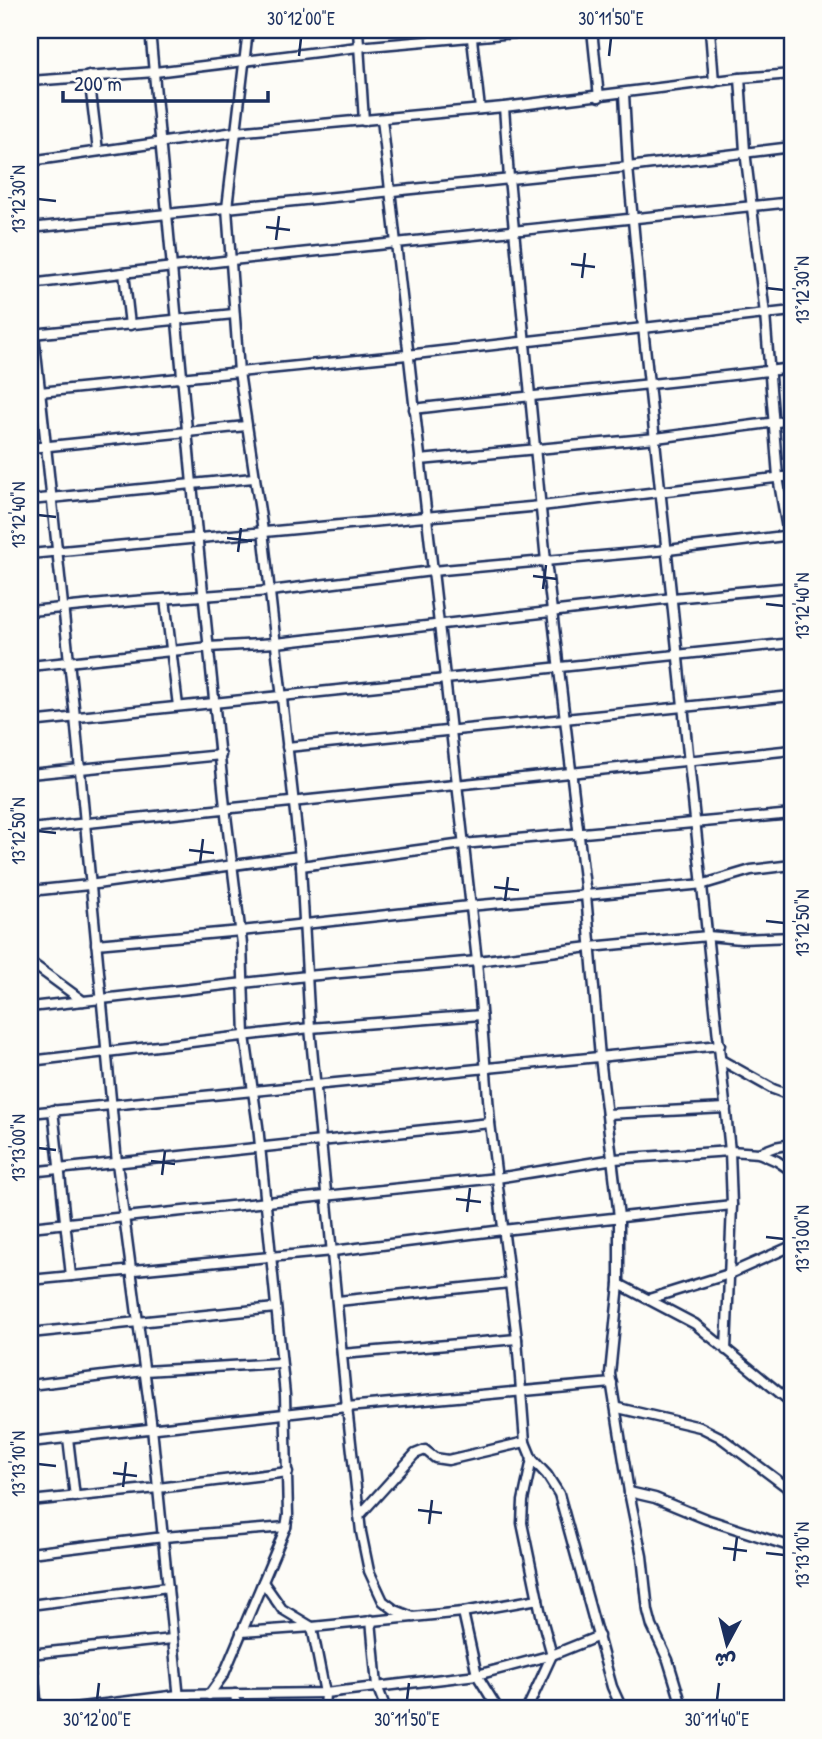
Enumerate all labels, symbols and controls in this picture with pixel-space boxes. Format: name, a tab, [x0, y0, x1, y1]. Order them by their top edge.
text: 30°12'00"E	[267, 6, 335, 31]
text: 30°11'50"E	[578, 6, 644, 31]
scale bar	[63, 60, 268, 104]
text: 200 m	[74, 69, 122, 98]
text: 13°12'30"N	[6, 165, 31, 233]
text: 13°12'30"N	[790, 256, 815, 324]
text: 13°12'40"N	[6, 482, 31, 548]
text: 13°12'40"N	[790, 573, 815, 639]
text: 13°12'50"N	[6, 797, 31, 865]
text: 13°12'50"N	[790, 889, 815, 957]
text: 13°13'00"N	[6, 1114, 31, 1182]
text: 13°13'00"N	[790, 1205, 815, 1273]
text: 13°13'10"N	[6, 1431, 31, 1497]
text: 13°13'10"N	[790, 1522, 815, 1588]
north arrow	[692, 1610, 762, 1680]
text: ش	[713, 1647, 737, 1675]
text: 30°12'00"E	[63, 1707, 131, 1732]
text: 30°11'50"E	[374, 1707, 440, 1732]
text: 30°11'40"E	[685, 1707, 749, 1732]

